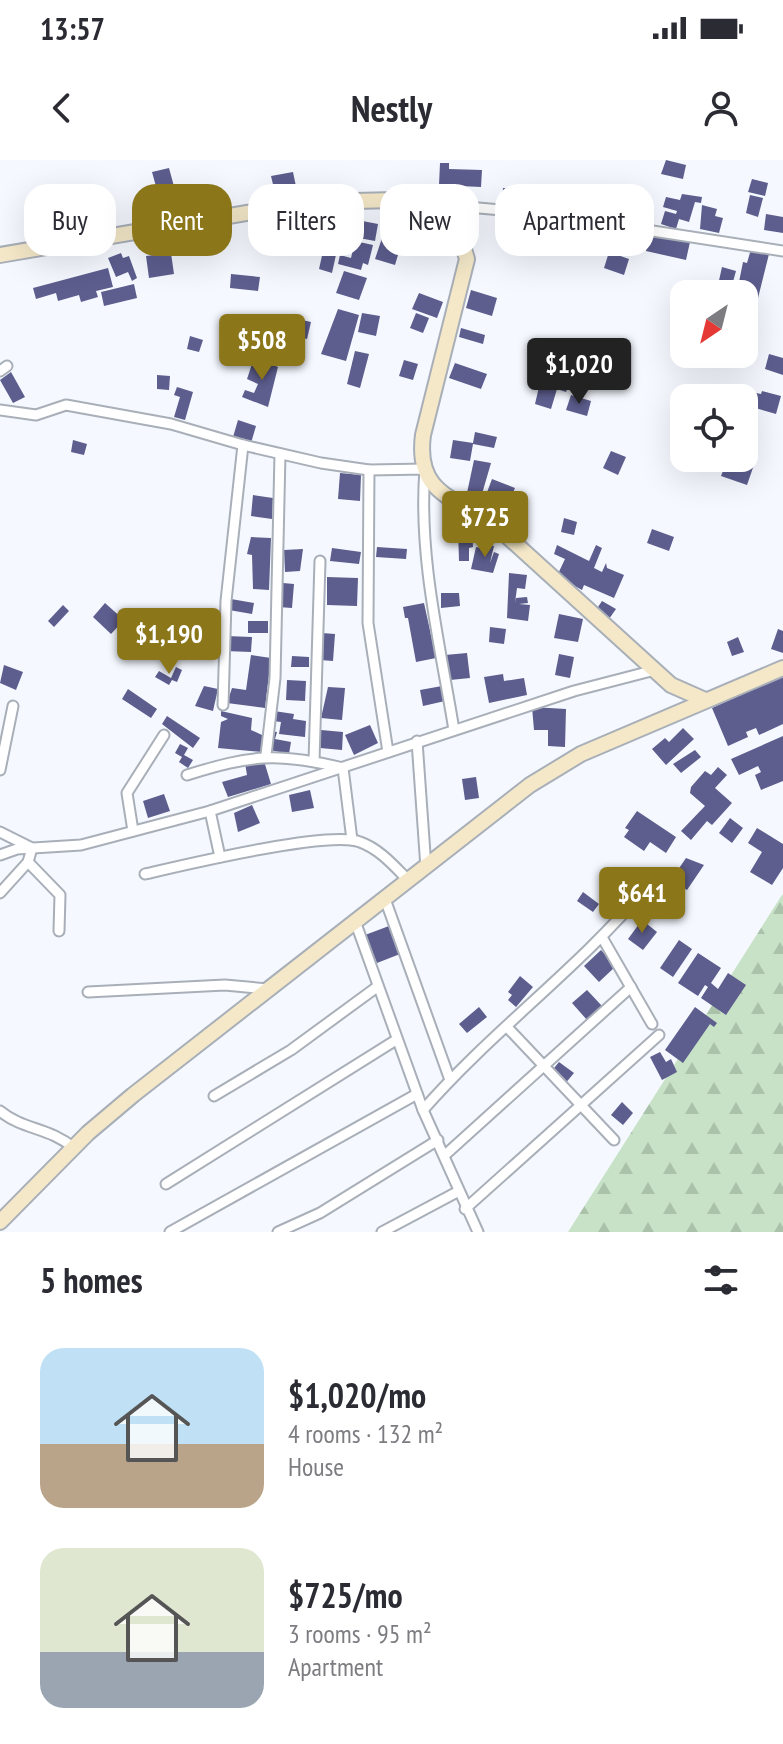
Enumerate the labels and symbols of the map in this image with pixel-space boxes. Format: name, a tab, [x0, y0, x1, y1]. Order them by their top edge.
north arrow	[670, 280, 758, 368]
pin: $508	[215, 314, 309, 382]
pin: $1,020	[514, 338, 644, 406]
pin: $725	[438, 491, 532, 559]
pin: $1,190	[104, 608, 234, 676]
pin: $641	[595, 867, 689, 935]

